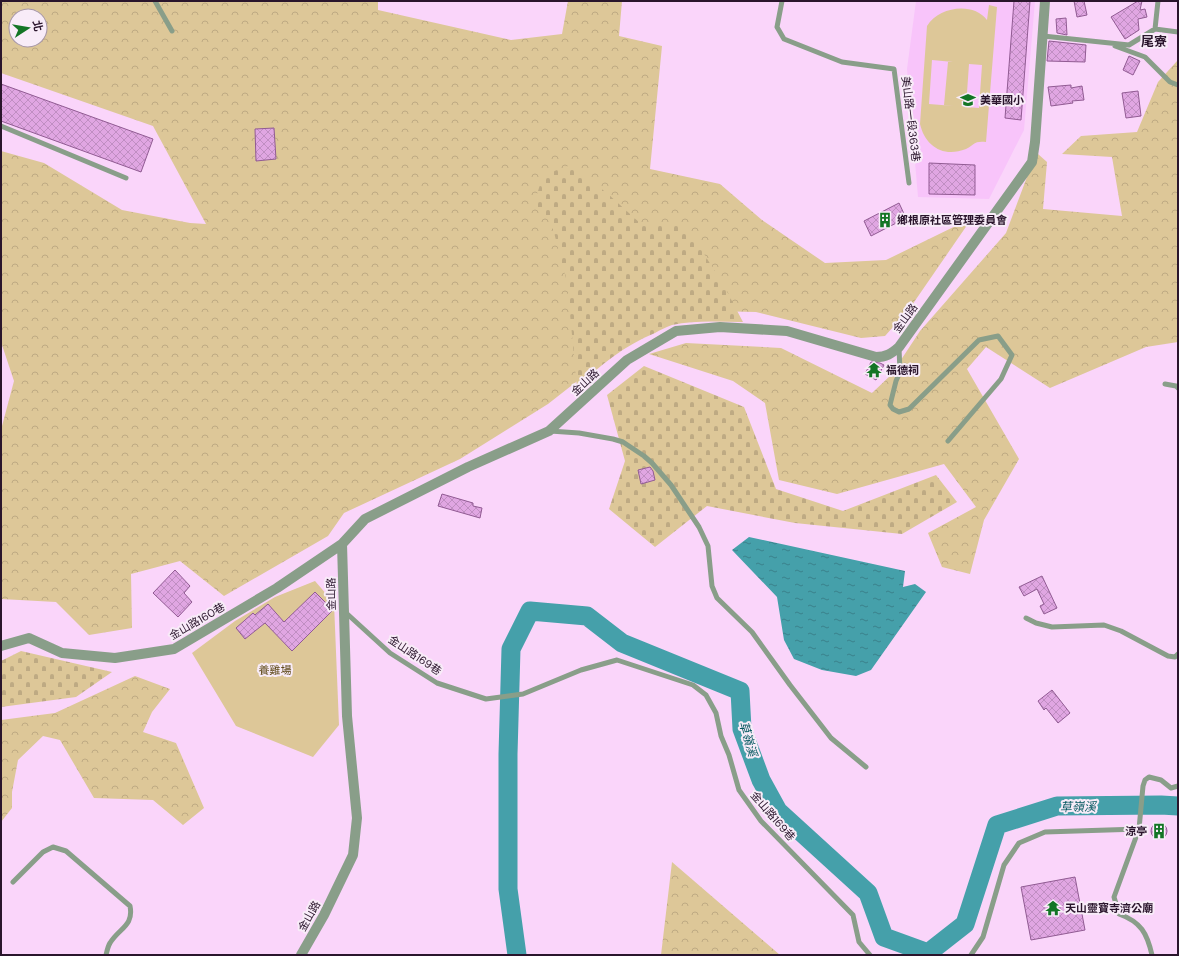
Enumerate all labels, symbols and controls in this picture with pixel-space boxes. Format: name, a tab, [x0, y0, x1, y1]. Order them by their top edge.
north arrow	[8, 8, 48, 48]
text: 北	[30, 19, 46, 33]
district label: 尾寮	[1141, 33, 1167, 50]
street label: 美山路一段363巷	[899, 76, 923, 162]
school or university icon: 美華國小	[959, 91, 977, 109]
place label: 美華國小	[980, 93, 1024, 107]
building icon: 鄉根原社區管理委員會	[876, 211, 894, 229]
place label: 鄉根原社區管理委員會	[897, 213, 1007, 227]
street label: 金山路	[890, 301, 920, 335]
temple icon: 福德祠	[865, 361, 883, 379]
place label: 福德祠	[886, 363, 919, 377]
street label: 金山路	[568, 366, 602, 398]
street label: 金山路	[324, 577, 338, 611]
street label: 金山路160巷	[167, 599, 227, 643]
street label: 金山路169巷	[386, 632, 444, 678]
park label: 養雞場	[259, 663, 292, 677]
water label: 草嶺溪	[735, 719, 761, 760]
street label: 金山路169巷	[748, 788, 798, 844]
water label: 草嶺溪	[1060, 799, 1098, 815]
building icon: 涼亭	[1150, 822, 1168, 840]
place label: 涼亭	[1125, 824, 1147, 838]
street label: 金山路	[295, 898, 323, 934]
temple icon: 天山靈寶寺濟公廟	[1044, 899, 1062, 917]
place label: 天山靈寶寺濟公廟	[1065, 901, 1153, 915]

